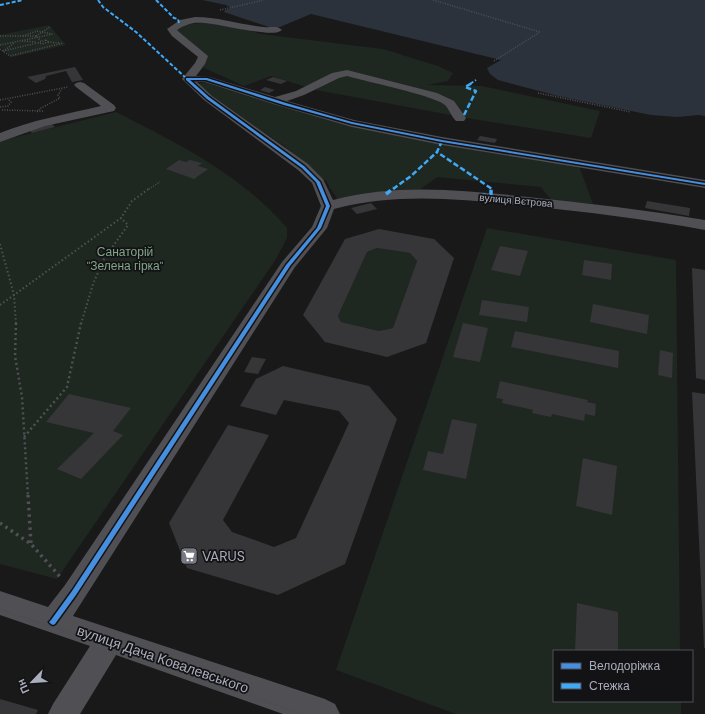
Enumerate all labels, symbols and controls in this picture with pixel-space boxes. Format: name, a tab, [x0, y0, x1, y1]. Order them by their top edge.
street label: вулиця Вєтрова	[479, 191, 553, 210]
park label: Санаторій "Зелена гірка"	[87, 244, 164, 274]
supermarket icon: VARUS	[179, 546, 199, 566]
place label: VARUS	[202, 547, 245, 565]
street label: вулиця Дача Ковалевського	[75, 621, 251, 697]
legend	[553, 650, 693, 702]
text: Велодоріжка	[589, 658, 660, 674]
north arrow	[12, 662, 52, 702]
text: Пн	[14, 677, 32, 696]
text: Стежка	[589, 678, 630, 694]

